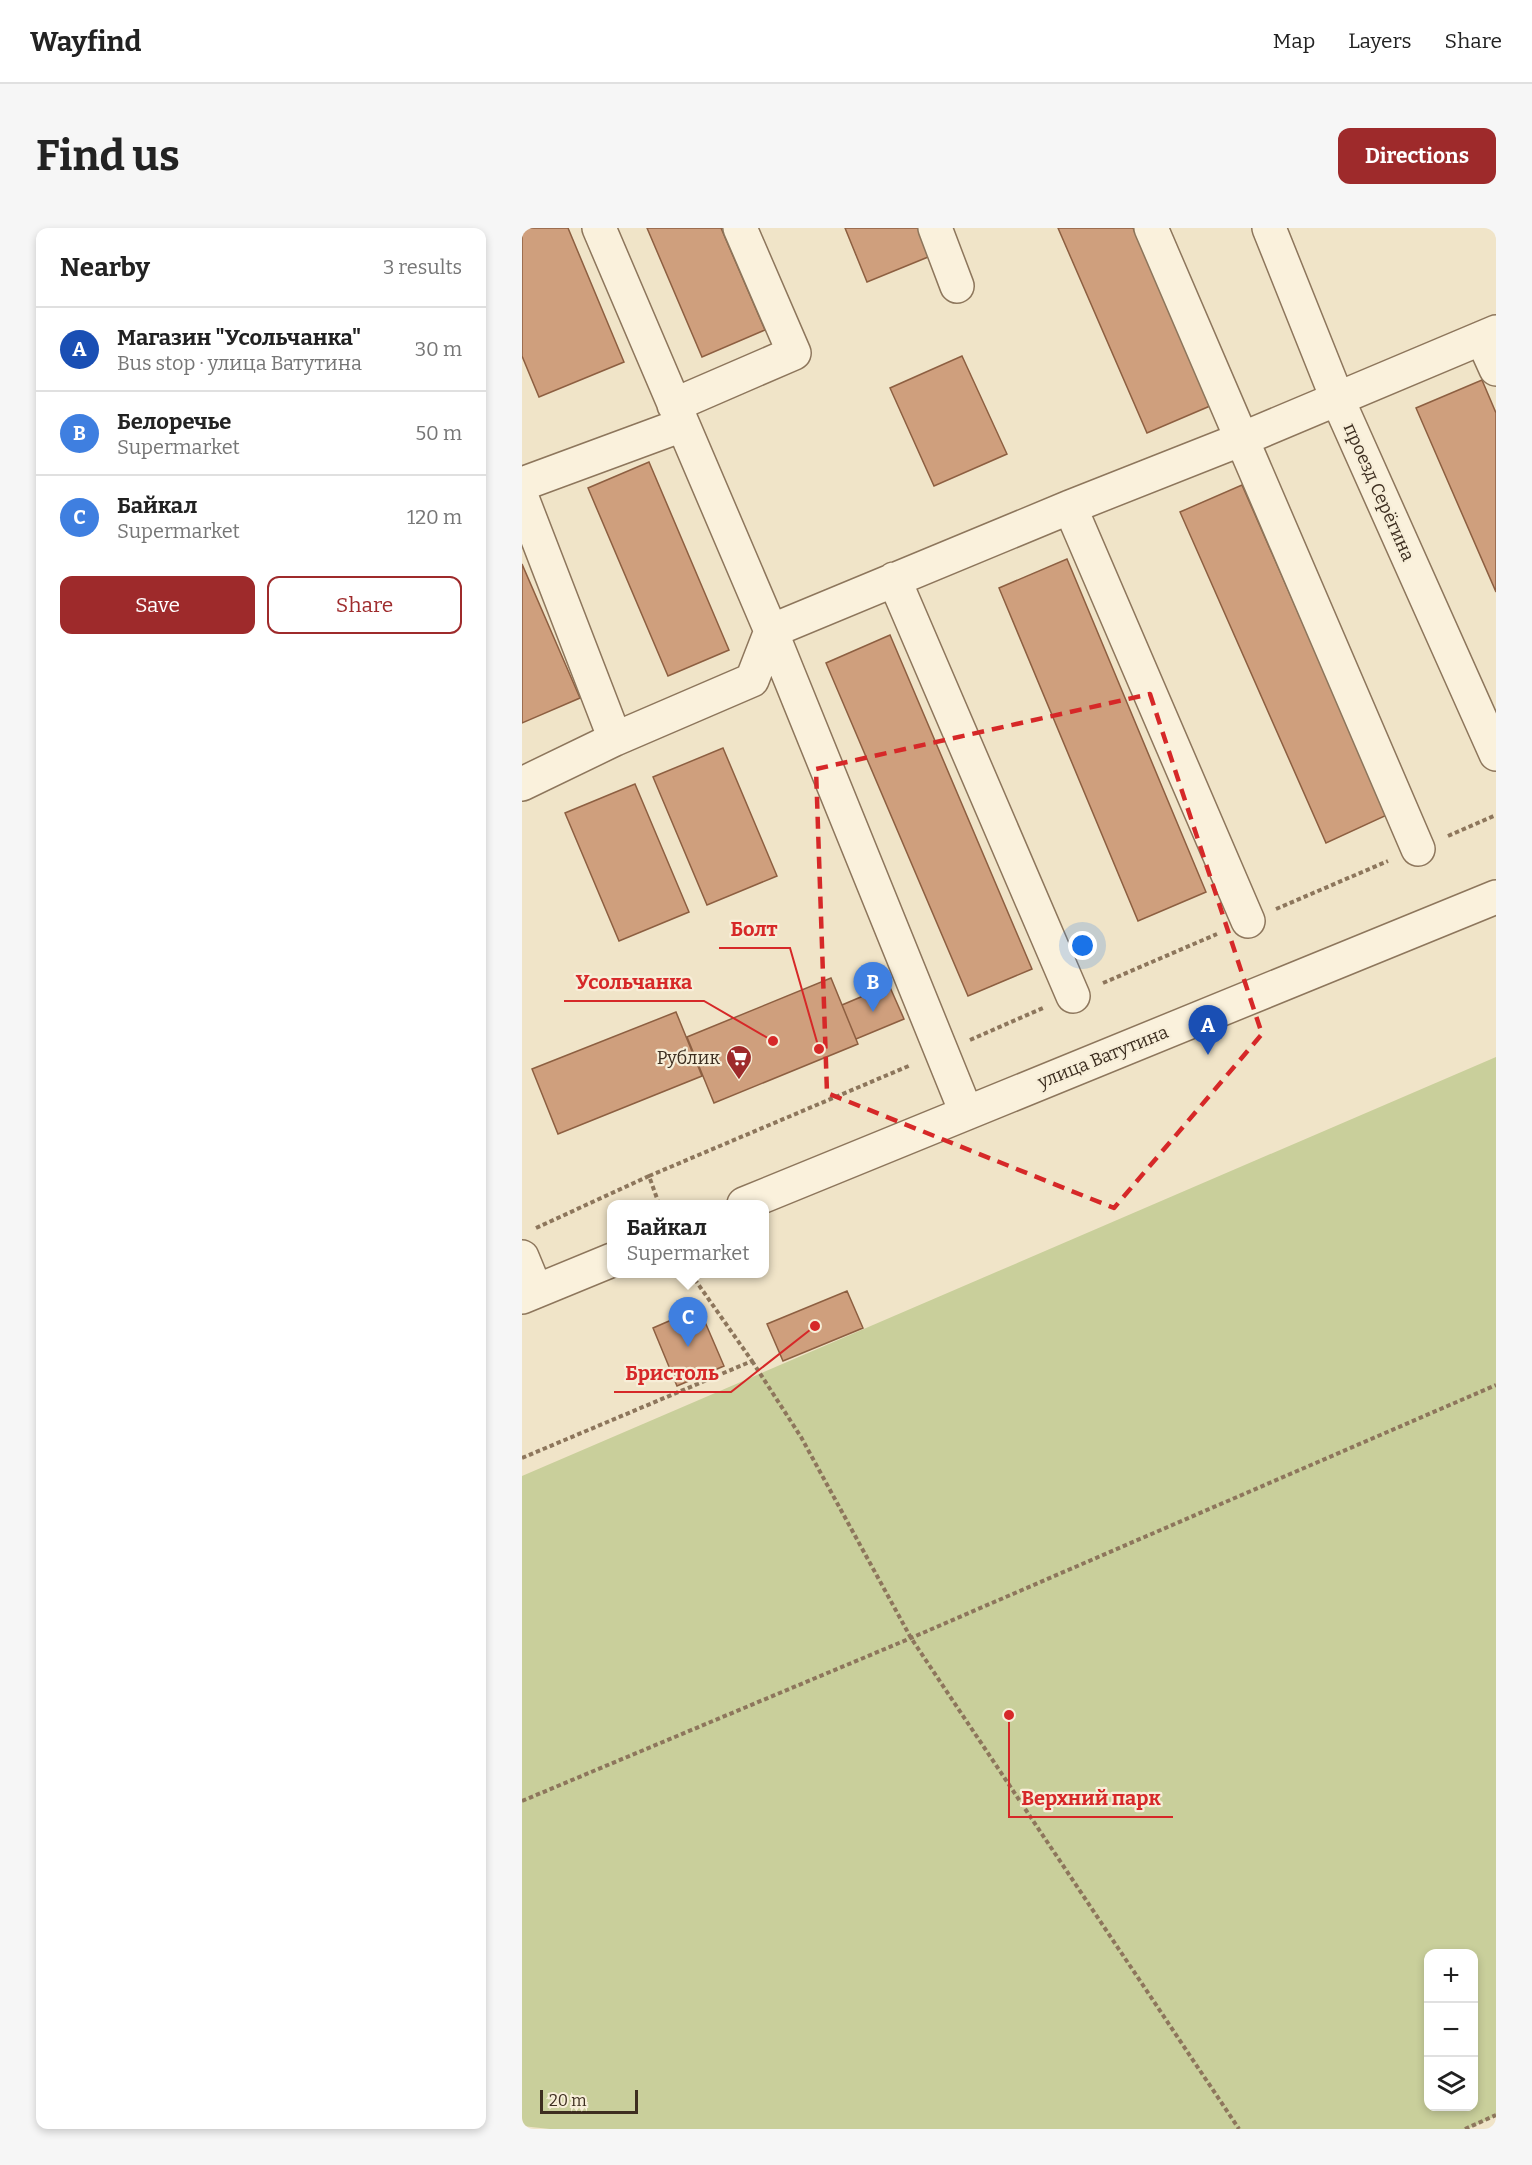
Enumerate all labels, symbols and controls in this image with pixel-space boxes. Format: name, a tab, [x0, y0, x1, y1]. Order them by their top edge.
text: Wayfind	[30, 25, 141, 58]
text: Map	[1273, 28, 1315, 54]
text: Layers	[1348, 28, 1412, 54]
text: Share	[1445, 28, 1502, 54]
button: Directions	[1338, 128, 1496, 184]
text: Find us	[36, 131, 180, 181]
text: Nearby	[60, 252, 150, 283]
text: 3 results	[383, 255, 462, 279]
text: Магазин "Усольчанка"	[117, 324, 361, 351]
text: A	[72, 337, 87, 361]
text: 30 m	[415, 337, 462, 361]
text: Bus stop · улица Ватутина	[117, 351, 362, 375]
text: Белоречье	[117, 408, 231, 435]
street label: проезд Серёгина	[1339, 419, 1419, 565]
text: B	[73, 421, 86, 445]
text: 50 m	[415, 421, 462, 445]
text: Supermarket	[117, 435, 240, 459]
text: Байкал	[117, 492, 197, 519]
text: C	[73, 505, 86, 529]
text: 120 m	[407, 505, 462, 529]
text: Supermarket	[117, 519, 240, 543]
button: Save	[60, 576, 255, 634]
button: Share	[267, 576, 462, 634]
callout: Болт	[719, 910, 790, 948]
text: Болт	[730, 917, 778, 941]
your location	[1068, 931, 1097, 960]
pin: B	[854, 962, 892, 1012]
callout: Усольчанка	[564, 963, 704, 1001]
text: Усольчанка	[576, 970, 692, 994]
pin: A	[1188, 1006, 1228, 1055]
street label: улица Ватутина	[1034, 1021, 1172, 1094]
supermarket icon: Рублик	[724, 1043, 754, 1081]
place label: Рублик	[657, 1047, 720, 1069]
popup	[607, 1200, 769, 1278]
text: Байкал	[627, 1214, 707, 1241]
text: Supermarket	[627, 1241, 749, 1265]
pin: C	[668, 1298, 708, 1347]
callout: Бристоль	[614, 1354, 731, 1392]
text: Бристоль	[625, 1361, 719, 1385]
callout: Верхний парк	[1009, 1779, 1173, 1817]
text: Верхний парк	[1021, 1786, 1162, 1810]
map controls	[1424, 1949, 1478, 2111]
button: +	[1424, 1949, 1478, 2003]
button: −	[1424, 2003, 1478, 2057]
button: layers	[1424, 2057, 1478, 2111]
scale bar	[540, 2087, 638, 2114]
text: 20 m	[549, 2091, 586, 2110]

